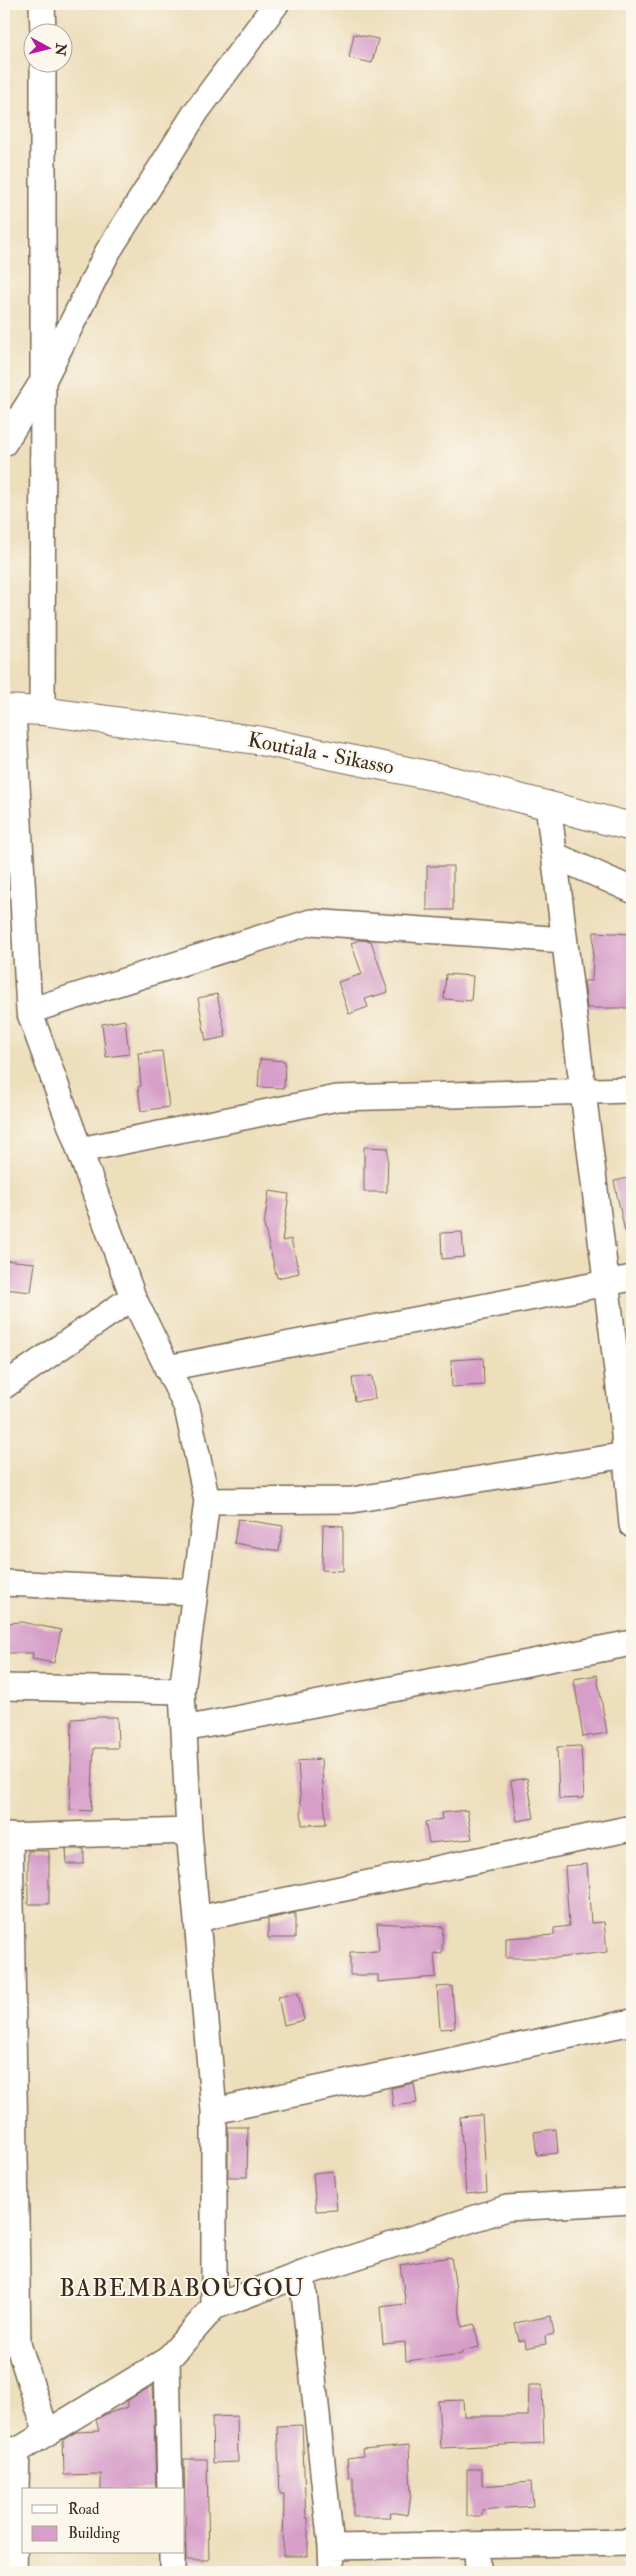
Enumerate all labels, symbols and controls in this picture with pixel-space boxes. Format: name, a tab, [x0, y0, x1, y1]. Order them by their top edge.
north arrow	[22, 22, 72, 72]
text: N	[51, 41, 70, 57]
street label: Koutiala - Sikasso	[246, 726, 396, 781]
district label: BABEMBABOUGOU	[59, 2273, 305, 2304]
legend	[22, 2488, 185, 2554]
text: Road	[68, 2500, 100, 2519]
text: Building	[68, 2524, 120, 2543]

